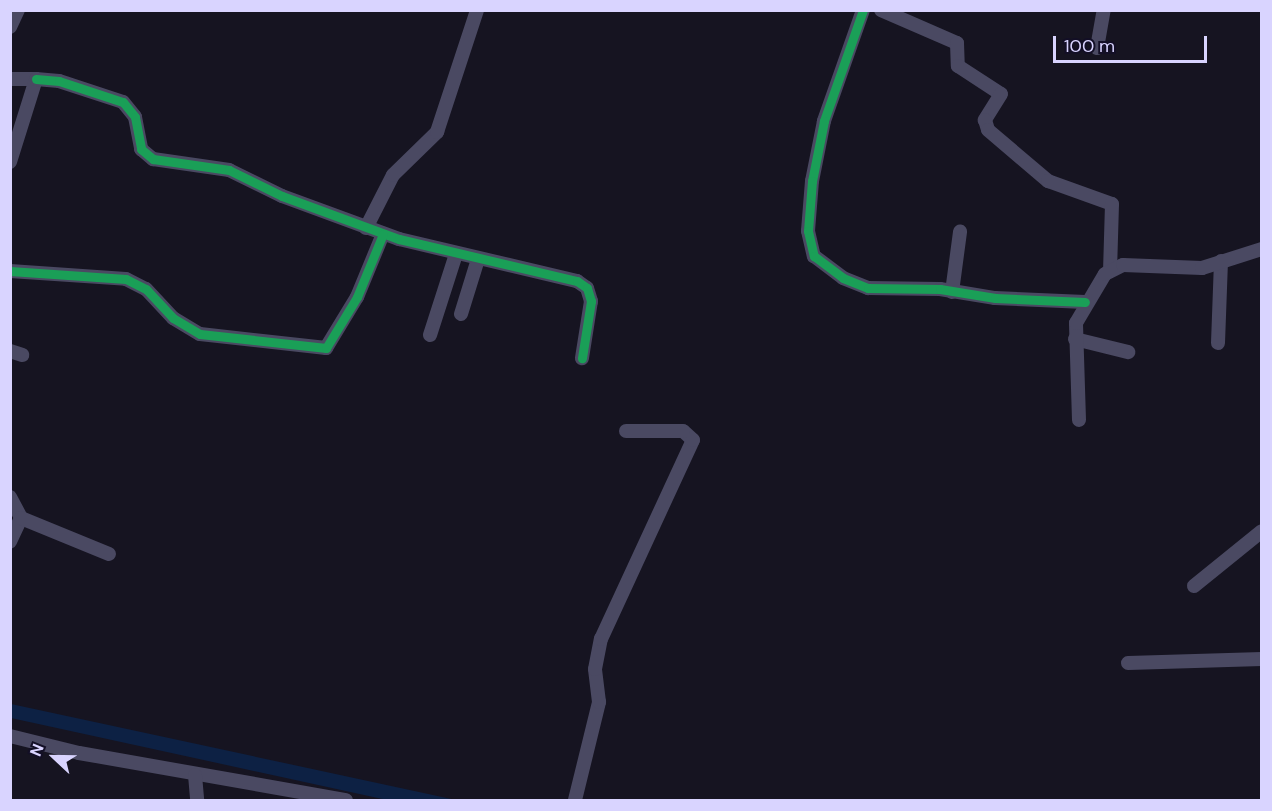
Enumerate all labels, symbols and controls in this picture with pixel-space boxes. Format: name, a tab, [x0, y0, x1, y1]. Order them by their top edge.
scale bar	[1056, 24, 1210, 62]
text: 100 m	[1064, 34, 1115, 58]
north arrow	[24, 727, 84, 787]
text: N	[25, 741, 49, 759]

